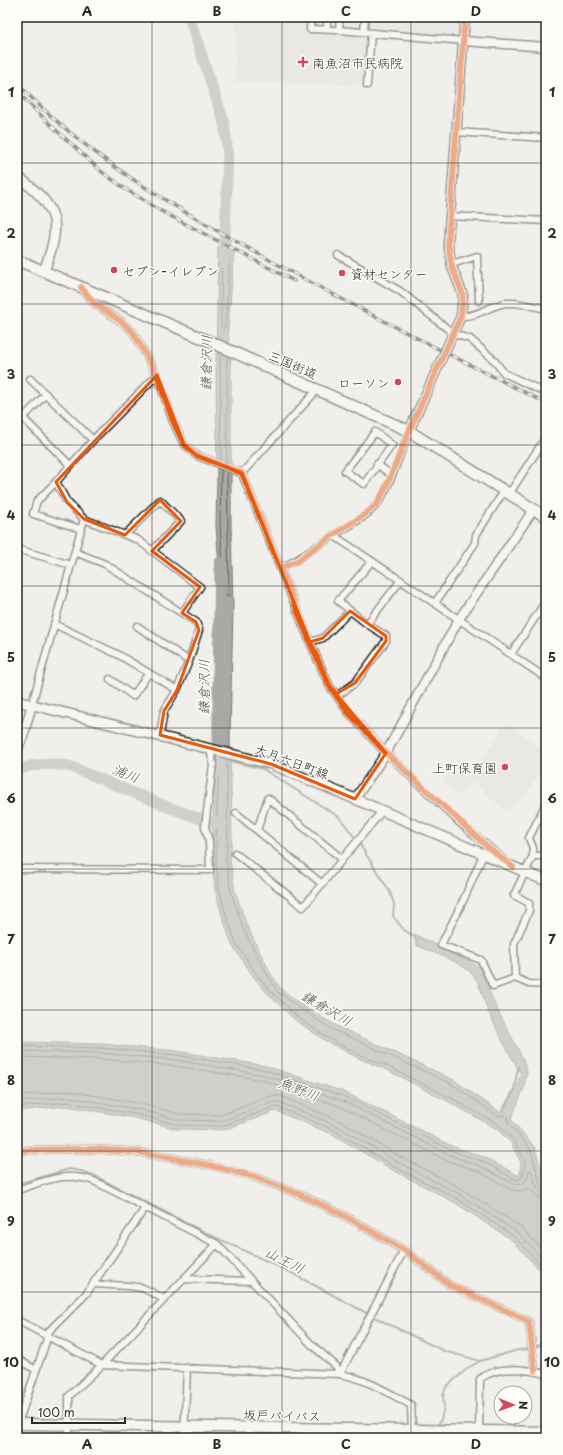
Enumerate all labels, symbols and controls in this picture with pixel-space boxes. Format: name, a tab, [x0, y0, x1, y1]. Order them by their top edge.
text: A	[82, 1, 92, 20]
text: B	[213, 1, 222, 20]
text: C	[341, 1, 351, 20]
text: D	[471, 1, 481, 20]
place label: 南魚沼市民病院	[312, 53, 403, 72]
marker: 南魚沼市民病院	[297, 56, 309, 68]
text: 1	[8, 82, 14, 101]
text: 1	[549, 82, 555, 101]
text: 2	[6, 223, 16, 242]
text: 2	[547, 223, 557, 242]
place label: セブン-イレブン	[122, 261, 219, 280]
place label: 資材センター	[350, 264, 427, 283]
marker: セブン-イレブン	[109, 265, 119, 275]
marker: 資材センター	[337, 268, 347, 278]
water label: 鎌倉沢川	[195, 335, 217, 391]
street label: 三国街道	[265, 345, 321, 383]
text: 3	[7, 364, 16, 383]
text: 3	[548, 364, 557, 383]
place label: ローソン	[338, 373, 390, 392]
marker: ローソン	[393, 377, 403, 387]
text: 4	[7, 505, 16, 524]
text: 4	[548, 505, 557, 524]
text: 5	[7, 647, 15, 666]
text: 5	[548, 647, 556, 666]
water label: 鎌倉沢川	[193, 659, 214, 715]
street label: 大月六日町線	[252, 739, 333, 784]
water label: 浦川	[109, 758, 143, 788]
place label: 上町保育園	[432, 758, 497, 777]
marker: 上町保育園	[500, 762, 510, 772]
text: 6	[6, 788, 16, 807]
text: 6	[547, 788, 557, 807]
text: 7	[7, 929, 15, 948]
text: 7	[548, 929, 556, 948]
water label: 鎌倉沢川	[298, 985, 356, 1031]
text: 8	[7, 1070, 15, 1089]
text: 8	[548, 1070, 556, 1089]
water label: 魚野川	[276, 1072, 322, 1106]
text: 9	[7, 1211, 15, 1230]
text: 9	[548, 1211, 556, 1230]
water label: 山王川	[262, 1241, 308, 1279]
text: 10	[3, 1352, 19, 1371]
text: 10	[544, 1352, 560, 1371]
north arrow	[493, 1385, 533, 1425]
scale bar	[32, 1399, 125, 1425]
text: N	[515, 1401, 532, 1410]
text: 100 m	[38, 1403, 75, 1421]
street label: 坂戸バイパス	[243, 1405, 321, 1425]
text: A	[82, 1434, 92, 1453]
text: B	[213, 1434, 222, 1453]
text: C	[341, 1434, 351, 1453]
text: D	[471, 1434, 481, 1453]

